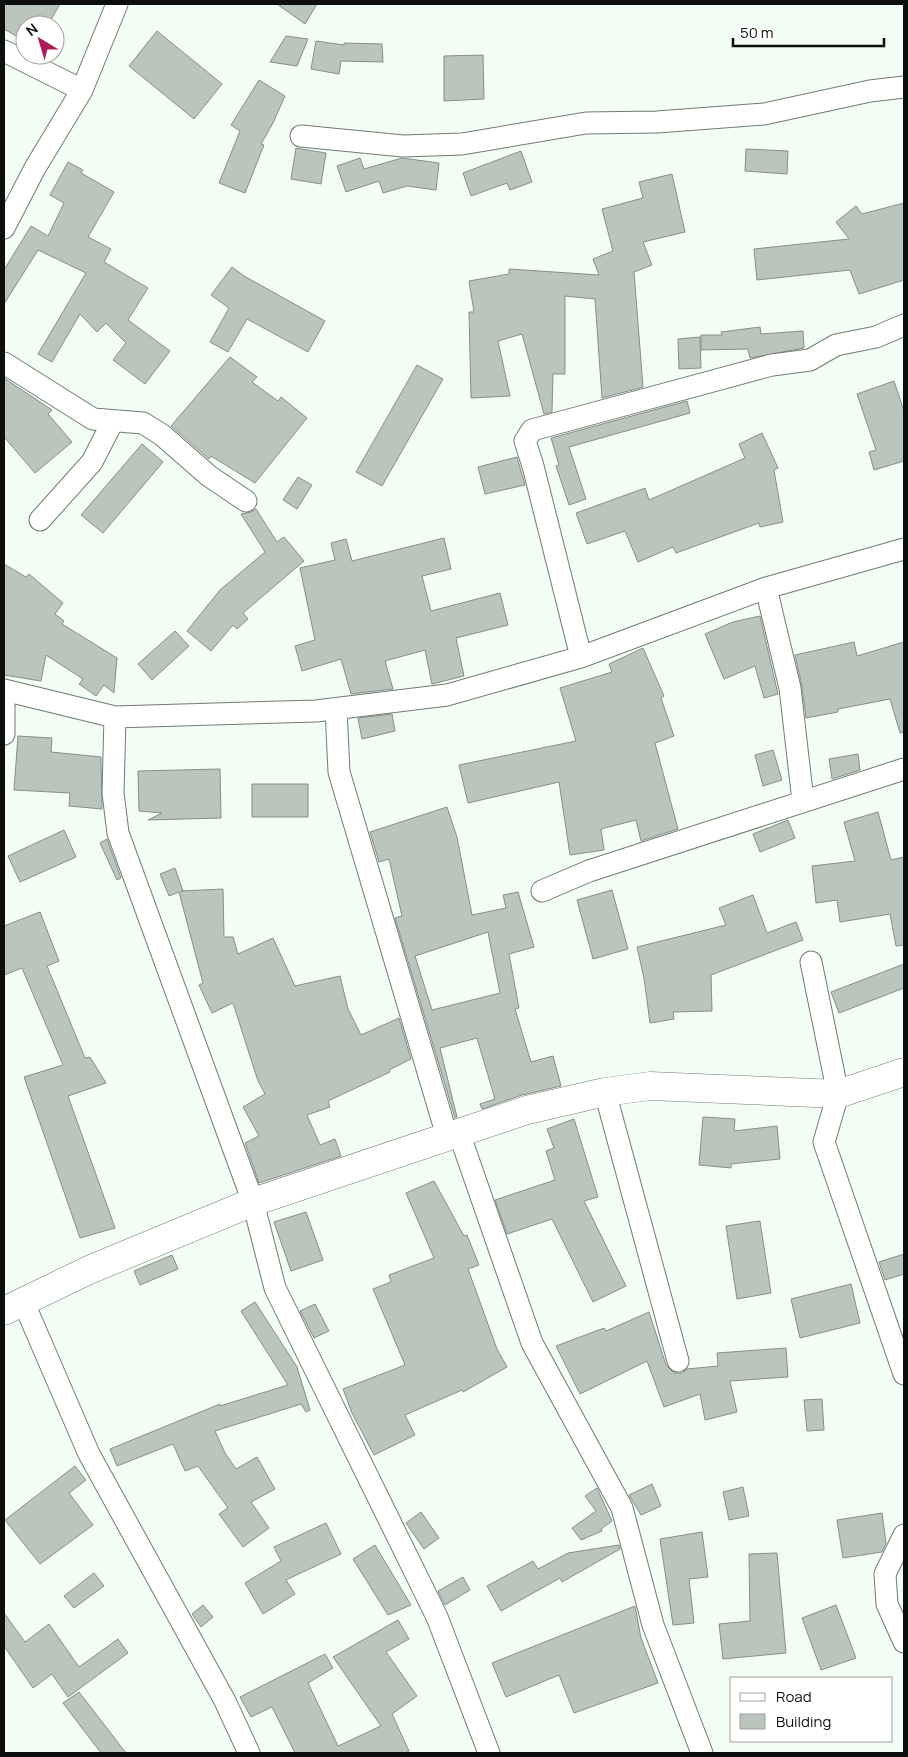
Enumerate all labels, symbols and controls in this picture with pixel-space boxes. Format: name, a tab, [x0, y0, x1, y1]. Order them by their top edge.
north arrow	[15, 15, 65, 65]
scale bar	[733, 15, 884, 47]
text: N	[22, 19, 42, 40]
text: 50 m	[740, 22, 774, 43]
legend	[730, 1677, 893, 1742]
text: Road	[776, 1686, 812, 1707]
text: Building	[776, 1711, 831, 1732]

